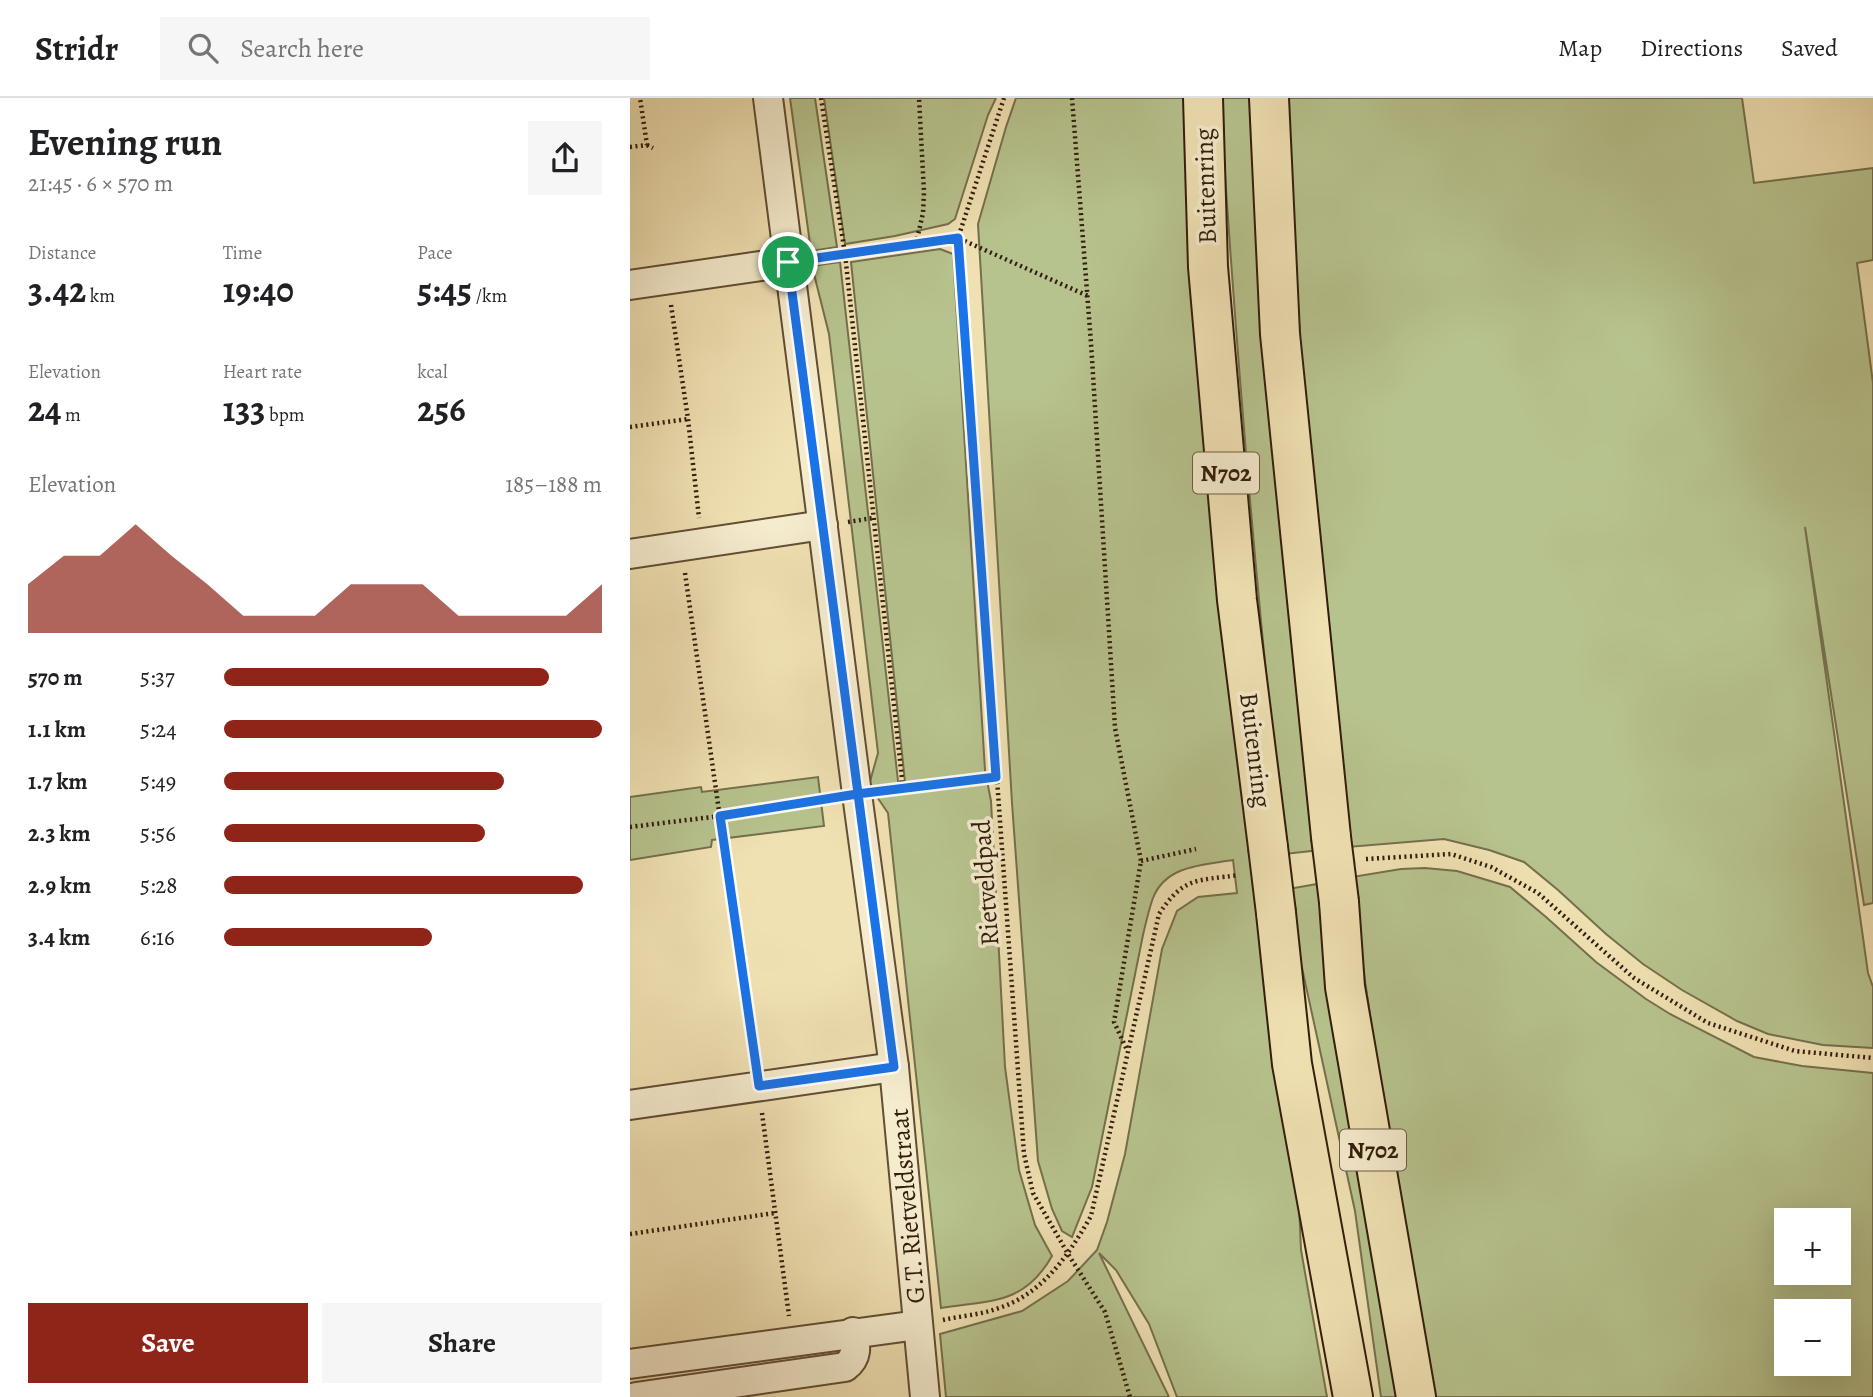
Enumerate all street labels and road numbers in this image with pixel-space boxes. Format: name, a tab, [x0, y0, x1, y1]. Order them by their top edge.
street label: Buitenring	[1186, 127, 1225, 245]
road number: N702	[1193, 452, 1259, 494]
street label: Buitenring	[1231, 690, 1280, 810]
street label: Rietveldpad	[964, 819, 1007, 947]
street label: G.T. Rietveldstraat	[881, 1107, 933, 1305]
road number: N702	[1340, 1130, 1406, 1170]

